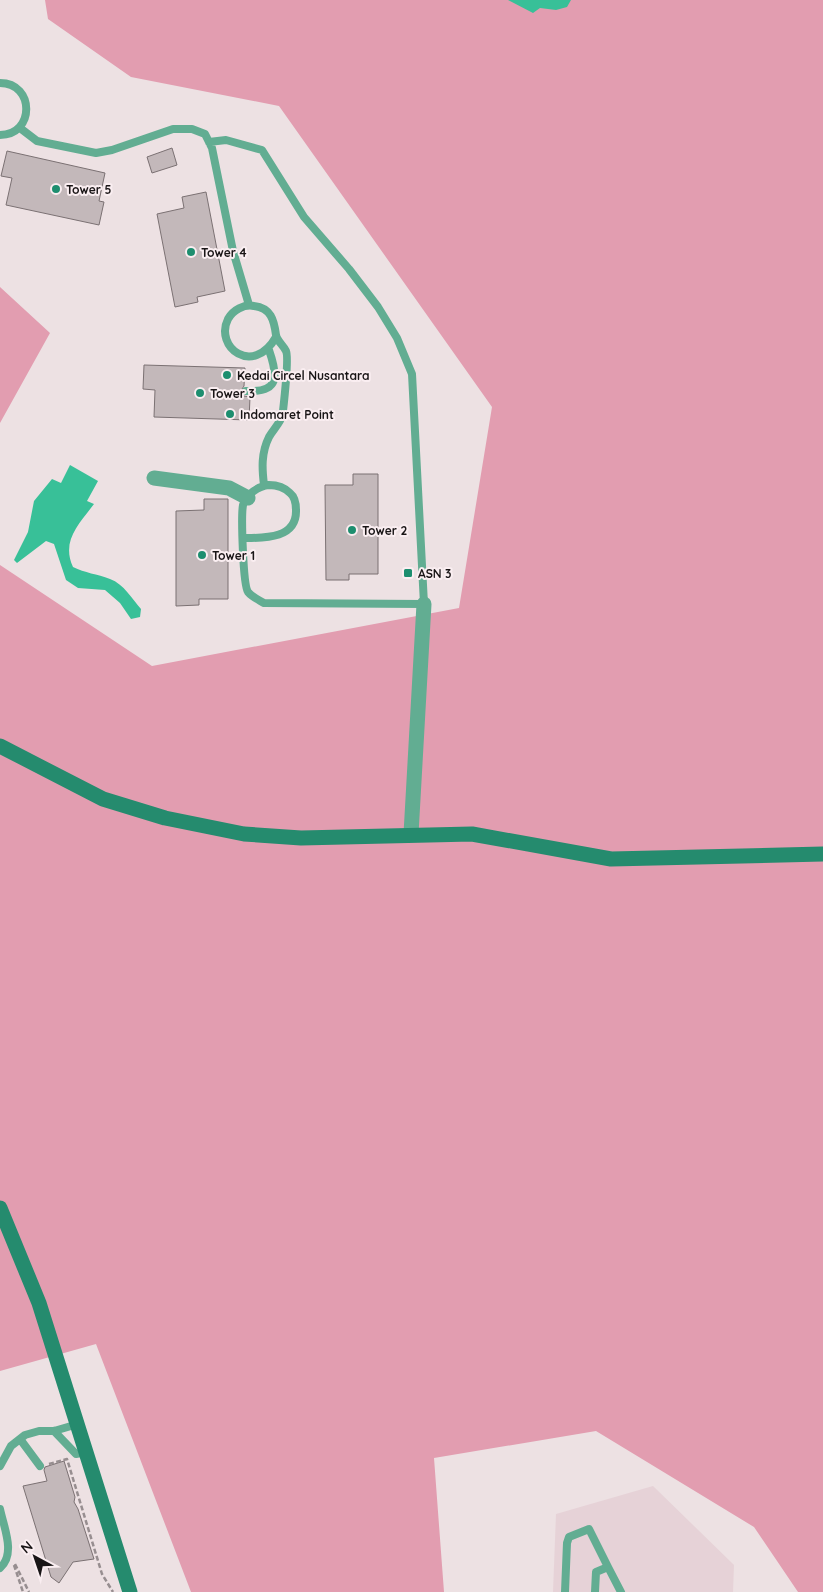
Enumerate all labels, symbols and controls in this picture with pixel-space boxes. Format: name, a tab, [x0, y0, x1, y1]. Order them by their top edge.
place label: Tower 5	[66, 182, 111, 197]
marker: Tower 5	[50, 183, 62, 195]
place label: Tower 4	[201, 245, 246, 260]
marker: Tower 4	[185, 246, 197, 258]
place label: Kedai Circel Nusantara	[237, 368, 370, 383]
marker: Kedai Circel Nusantara	[221, 369, 233, 381]
place label: Tower 3	[210, 386, 255, 401]
marker: Tower 3	[194, 387, 206, 399]
place label: Indomaret Point	[240, 407, 334, 422]
marker: Indomaret Point	[224, 408, 236, 420]
place label: Tower 2	[362, 523, 407, 538]
marker: Tower 2	[346, 524, 358, 536]
place label: Tower 1	[212, 548, 255, 563]
marker: Tower 1	[196, 549, 208, 561]
place label: ASN 3	[418, 566, 451, 581]
marker: ASN 3	[402, 567, 414, 579]
north arrow	[10, 1532, 60, 1582]
text: N	[17, 1537, 36, 1557]

